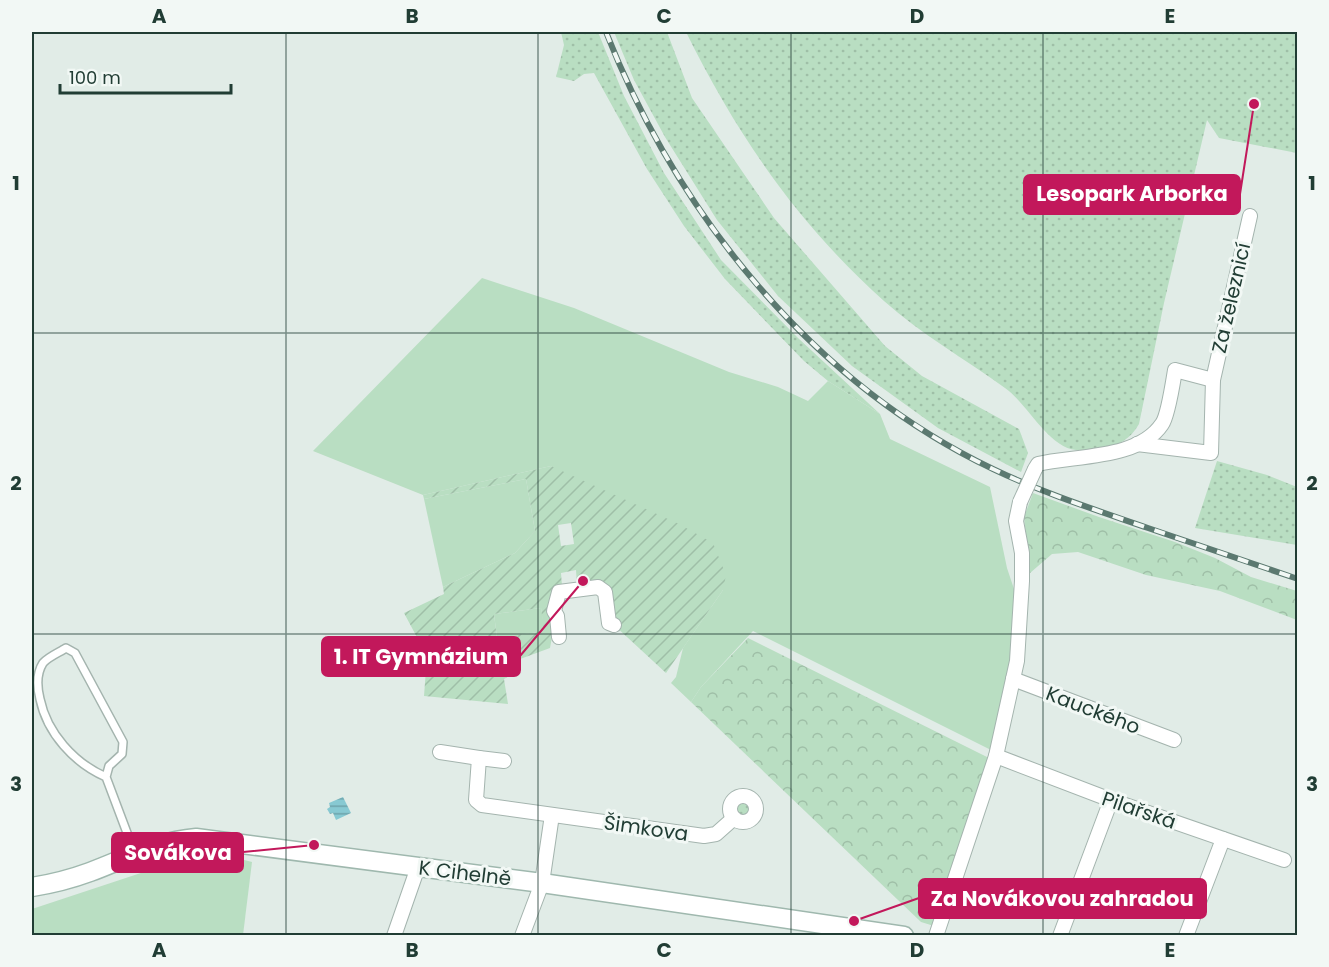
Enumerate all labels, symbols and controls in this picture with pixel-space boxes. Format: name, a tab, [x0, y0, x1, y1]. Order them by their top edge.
text: A	[152, 2, 167, 30]
text: B	[405, 2, 419, 30]
text: C	[656, 2, 672, 30]
text: D	[910, 2, 924, 30]
text: E	[1165, 2, 1175, 30]
scale bar	[60, 57, 231, 95]
text: 100 m	[69, 65, 121, 90]
text: 1	[12, 169, 20, 197]
text: 1	[1308, 169, 1316, 197]
callout: Lesopark Arborka	[1024, 175, 1240, 214]
text: Lesopark Arborka	[1036, 179, 1228, 208]
street label: Za železnicí	[1205, 240, 1257, 356]
text: 2	[10, 469, 22, 497]
text: 2	[1306, 469, 1318, 497]
callout: 1. IT Gymnázium	[322, 637, 520, 676]
text: 1. IT Gymnázium	[334, 642, 508, 671]
street label: Kauckého	[1042, 679, 1144, 741]
text: 3	[10, 770, 22, 798]
text: 3	[1306, 770, 1318, 798]
street label: Pilařská	[1098, 784, 1180, 836]
street label: Šimkova	[602, 808, 690, 848]
callout: Sovákova	[112, 833, 243, 872]
text: Sovákova	[124, 838, 232, 867]
street label: K Cihelně	[417, 853, 513, 893]
callout: Za Novákovou zahradou	[919, 879, 1206, 918]
text: Za Novákovou zahradou	[930, 884, 1194, 913]
text: A	[152, 936, 167, 964]
text: B	[405, 936, 419, 964]
text: C	[656, 936, 672, 964]
text: D	[910, 936, 924, 964]
text: E	[1165, 936, 1175, 964]

